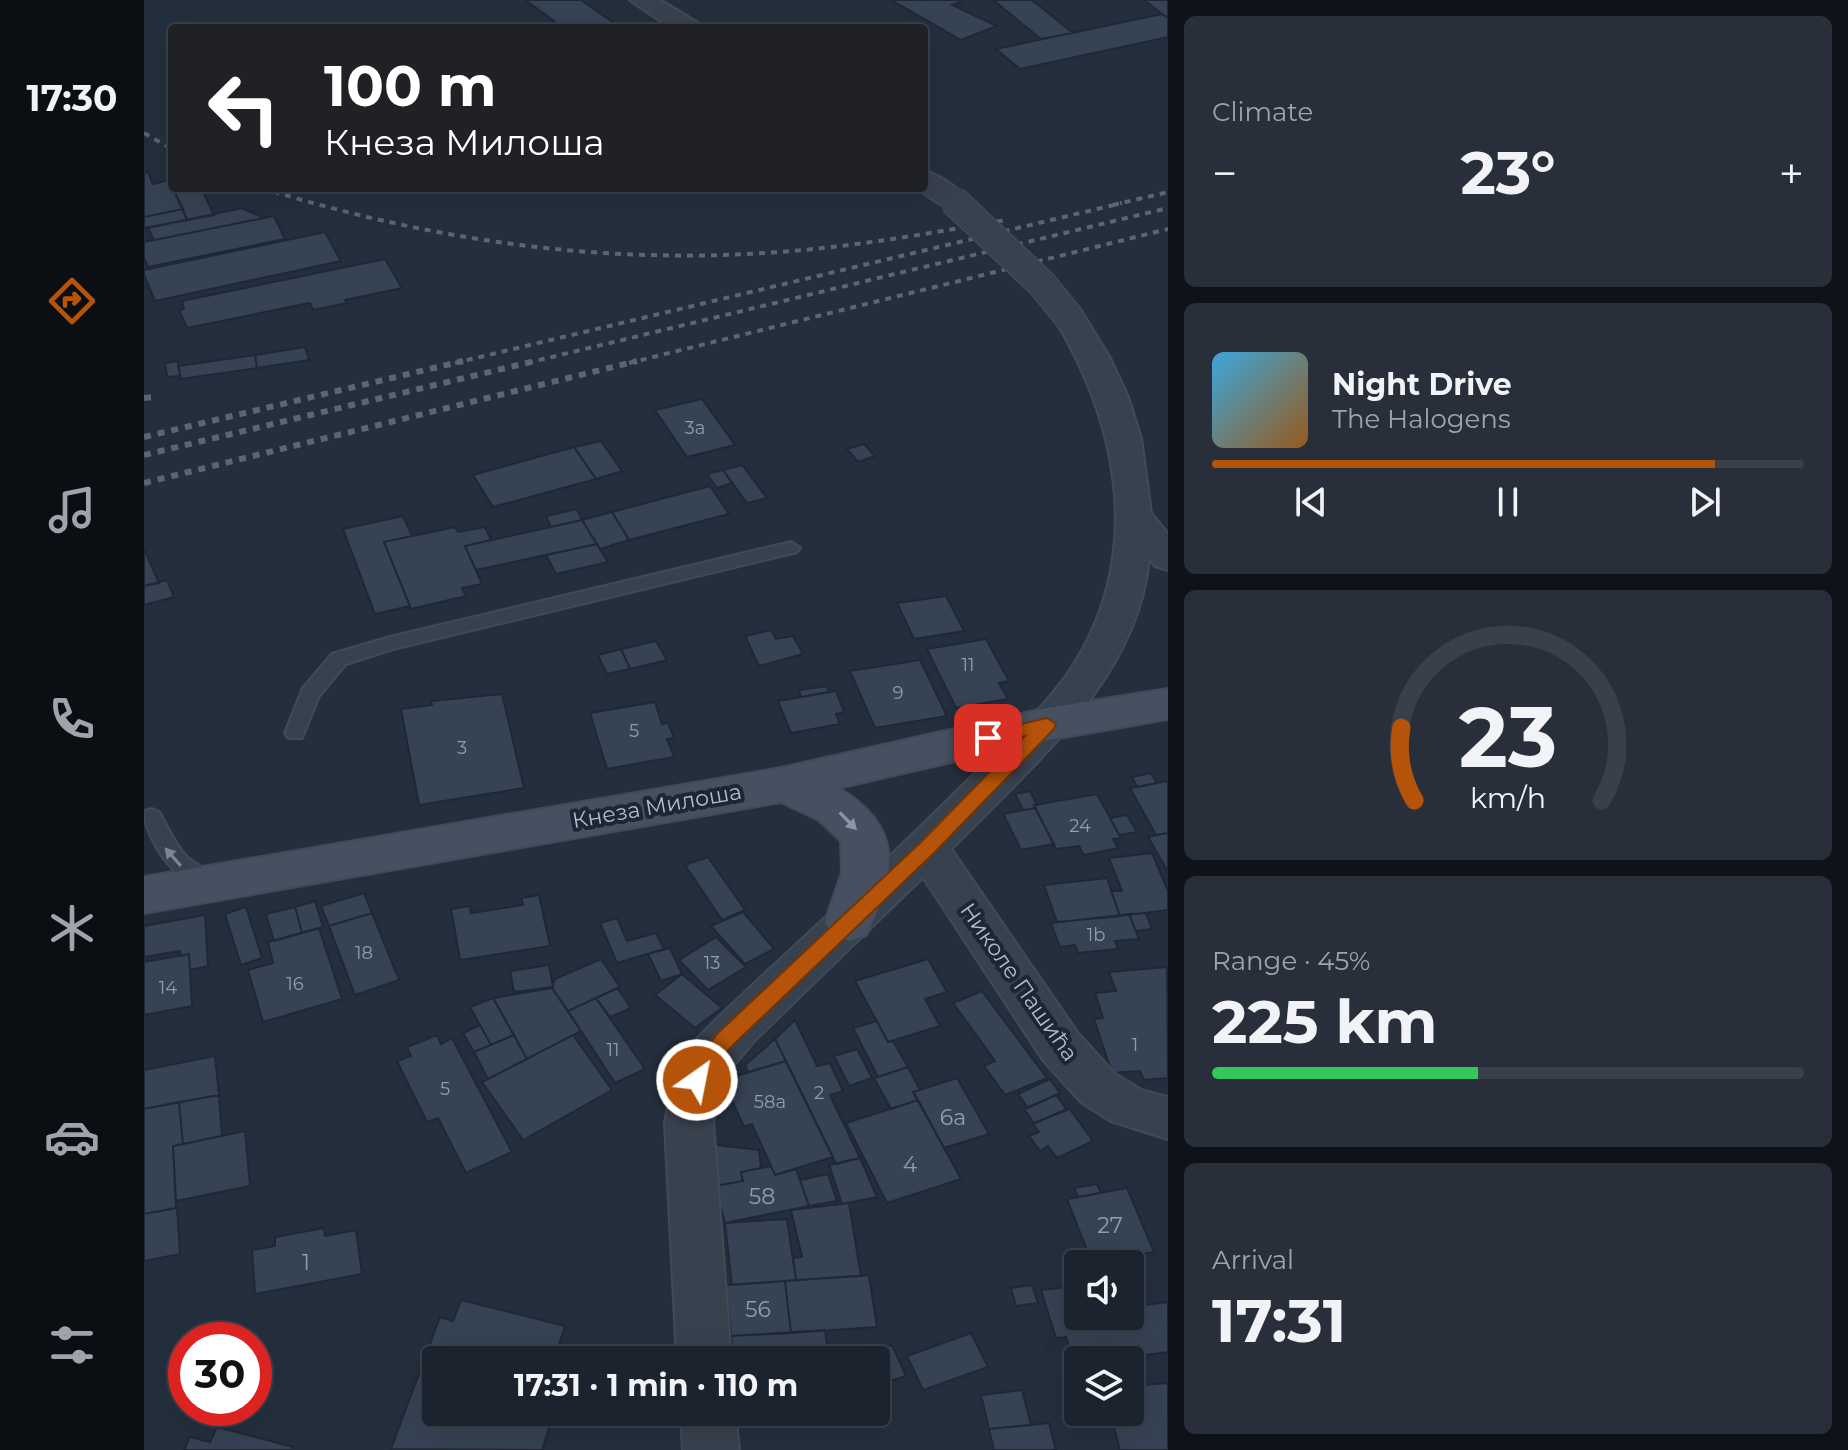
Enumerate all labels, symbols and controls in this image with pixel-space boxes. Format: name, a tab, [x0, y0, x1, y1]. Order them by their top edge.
text: 100 m	[324, 52, 497, 120]
icon: left	[192, 56, 296, 160]
text: 17:30	[27, 76, 117, 120]
text: Climate	[1212, 96, 1313, 128]
text: Кнеза Милоша	[324, 120, 605, 164]
text: 23°	[1460, 136, 1556, 209]
text: −	[1212, 146, 1237, 200]
text: +	[1779, 146, 1804, 200]
icon: directions	[44, 273, 100, 329]
text: Night Drive	[1332, 366, 1512, 403]
text: The Halogens	[1332, 403, 1511, 435]
house number: 3a	[685, 417, 705, 439]
icon: previous	[1289, 480, 1333, 524]
icon: pause	[1486, 480, 1530, 524]
icon: next	[1683, 480, 1727, 524]
icon: music	[44, 482, 100, 538]
house number: 11	[962, 654, 975, 676]
house number: 9	[893, 682, 904, 704]
text: 23	[1459, 686, 1557, 788]
icon: phone	[44, 691, 100, 747]
pin	[954, 704, 1022, 772]
icon: arrive	[966, 716, 1010, 760]
house number: 5	[629, 720, 639, 742]
house number: 3	[457, 737, 467, 759]
street label: Кнеза Милоша	[570, 778, 744, 834]
text: km/h	[1470, 780, 1546, 815]
one-way arrow	[839, 811, 857, 830]
house number: 24	[1069, 815, 1091, 837]
one-way arrow	[165, 847, 183, 866]
street label: Николе Пашића	[954, 898, 1084, 1066]
icon: climate	[44, 900, 100, 956]
house number: 1b	[1087, 924, 1105, 946]
house number: 18	[355, 942, 373, 964]
text: Range · 45%	[1212, 945, 1370, 977]
house number: 13	[704, 952, 720, 974]
house number: 16	[286, 973, 304, 995]
house number: 14	[159, 977, 177, 999]
text: 225 km	[1212, 985, 1438, 1058]
house number: 1	[1132, 1034, 1138, 1056]
position arrow	[655, 1038, 739, 1122]
house number: 11	[607, 1039, 620, 1061]
house number: 5	[440, 1078, 450, 1100]
house number: 2	[814, 1082, 824, 1104]
house number: 58a	[754, 1091, 786, 1113]
house number: 6a	[940, 1104, 966, 1131]
icon: car	[44, 1109, 100, 1165]
house number: 4	[903, 1151, 918, 1178]
house number: 58	[749, 1183, 775, 1210]
house number: 27	[1097, 1212, 1123, 1239]
text: Arrival	[1212, 1244, 1294, 1276]
house number: 1	[302, 1249, 310, 1276]
map controls	[1064, 1250, 1144, 1426]
button: sound	[1064, 1250, 1144, 1330]
text: 17:31	[1212, 1284, 1346, 1357]
house number: 56	[745, 1296, 771, 1323]
icon: filters	[44, 1317, 100, 1373]
speed limit sign: 30	[168, 1322, 272, 1426]
button: layers	[1064, 1346, 1144, 1426]
text: 17:31 · 1 min · 110 m	[514, 1367, 798, 1404]

